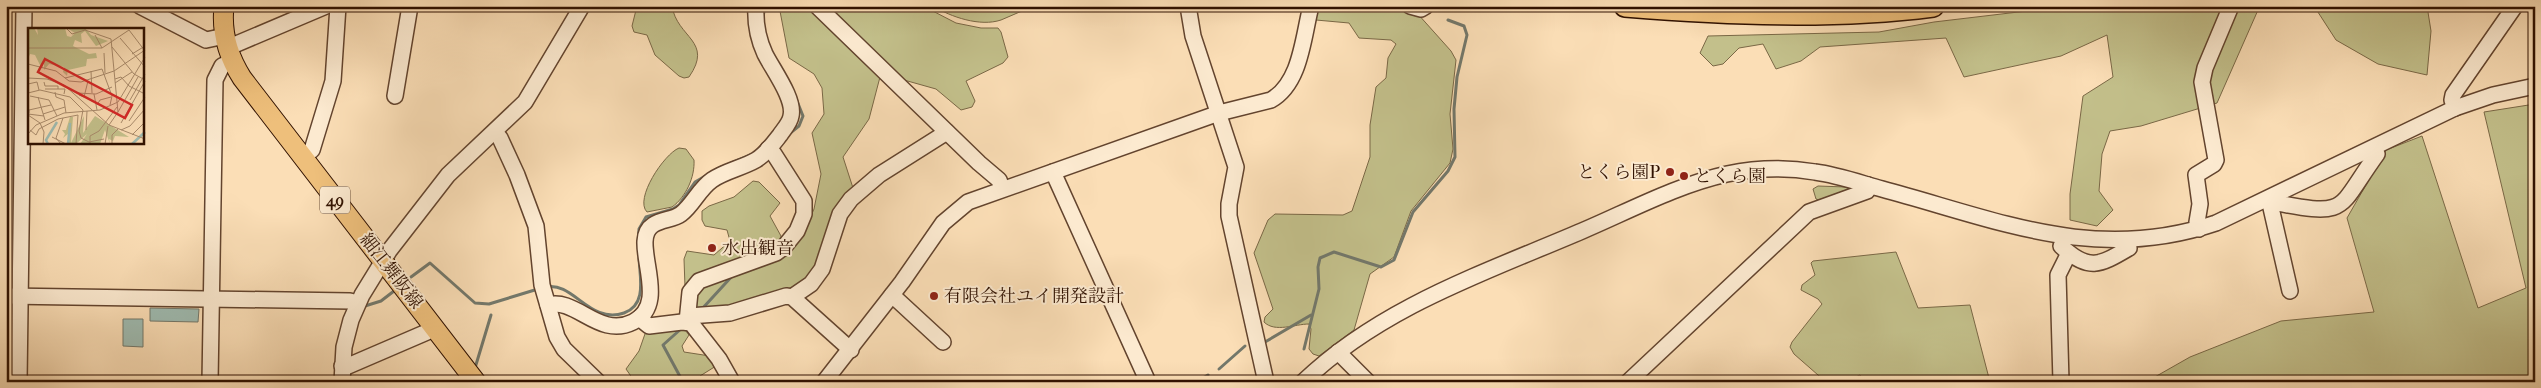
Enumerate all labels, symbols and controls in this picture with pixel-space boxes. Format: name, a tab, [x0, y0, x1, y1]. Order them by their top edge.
inset map	[28, 28, 144, 144]
place label: とくら園P	[1577, 162, 1660, 183]
marker: とくら園P	[1664, 166, 1676, 178]
place label: とくら園	[1694, 166, 1766, 187]
marker: とくら園	[1678, 170, 1690, 182]
road number: 49	[320, 186, 350, 214]
street label: 細江舞阪線	[355, 229, 427, 313]
place label: 水出観音	[722, 238, 794, 259]
marker: 水出観音	[706, 242, 718, 254]
place label: 有限会社ユイ開発設計	[944, 286, 1124, 307]
marker: 有限会社ユイ開発設計	[928, 290, 940, 302]

